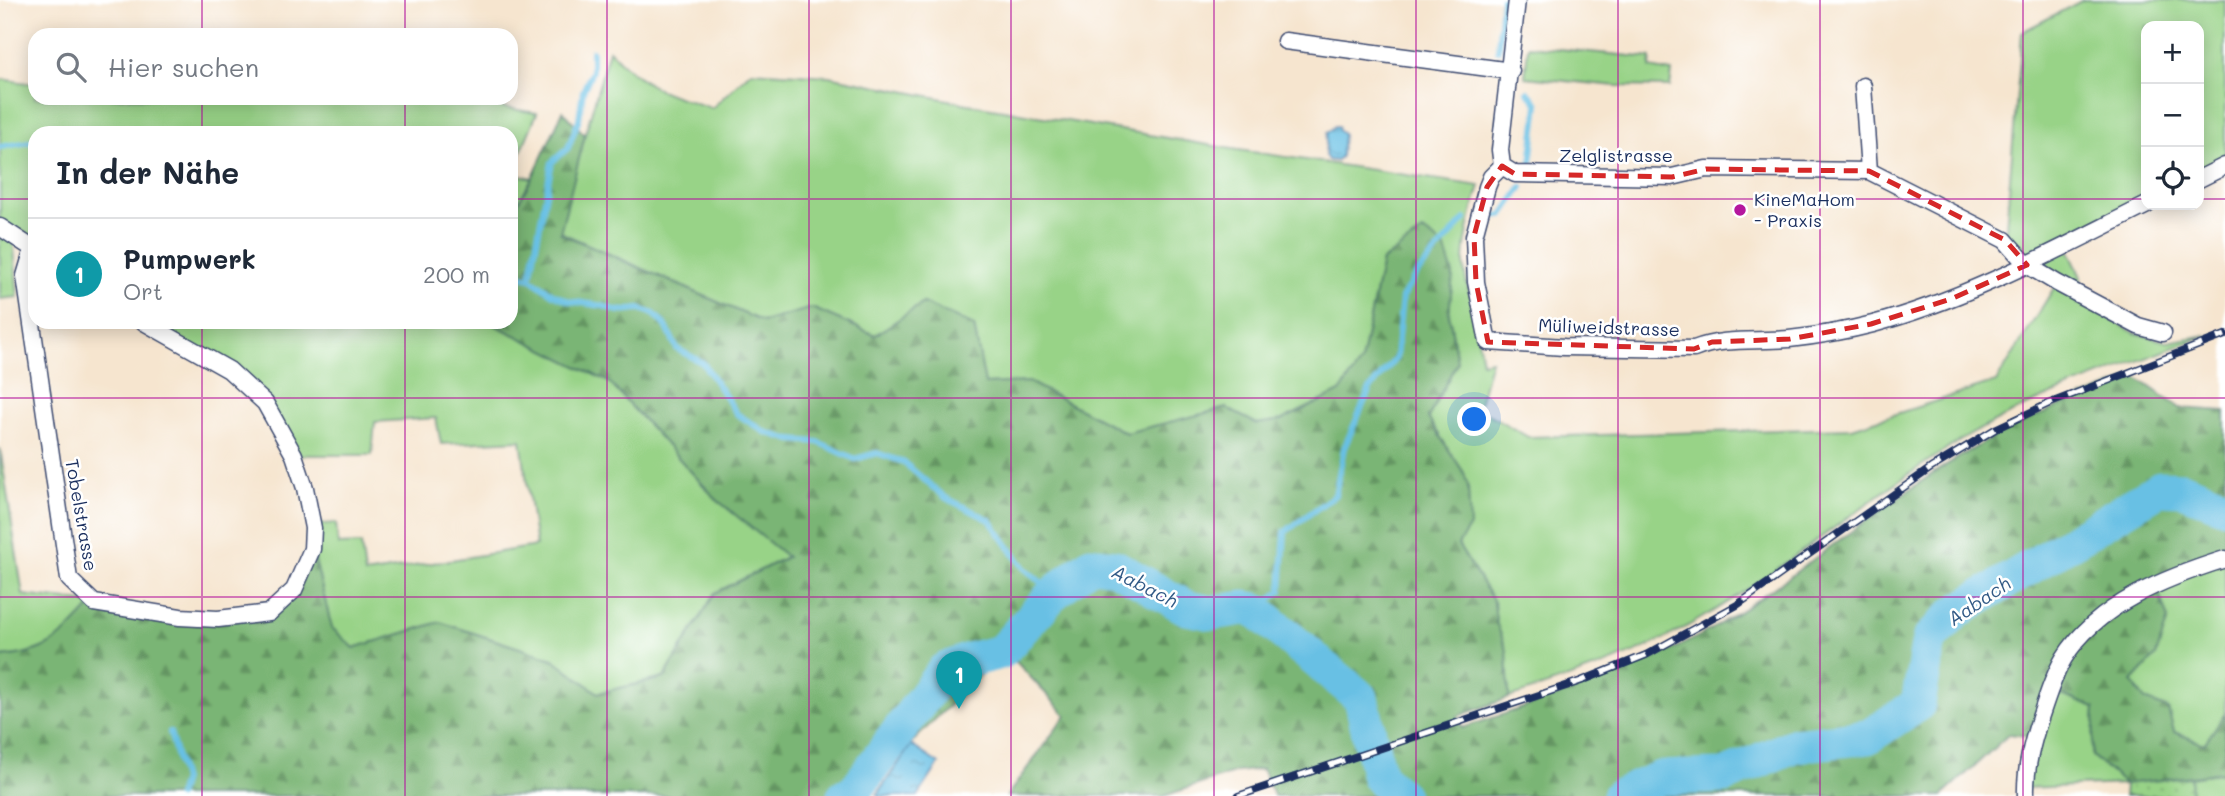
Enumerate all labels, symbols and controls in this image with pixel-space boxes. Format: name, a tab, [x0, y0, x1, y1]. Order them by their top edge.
map controls	[2141, 21, 2204, 210]
button: +	[2141, 21, 2204, 84]
search box	[28, 28, 518, 105]
icon: search	[52, 48, 90, 86]
text: Hier suchen	[108, 50, 259, 84]
button: −	[2141, 84, 2204, 147]
street label: Zelglistrasse	[1559, 143, 1673, 167]
button: locate	[2141, 147, 2204, 210]
text: In der Nähe	[56, 152, 239, 192]
place label: KineMaHom - Praxis	[1754, 187, 1855, 232]
marker: KineMaHom - Praxis	[1732, 202, 1748, 218]
text: Pumpwerk	[123, 242, 256, 276]
text: 1	[74, 259, 84, 289]
text: 200 m	[423, 259, 490, 289]
text: Ort	[123, 276, 163, 306]
street label: Müliweidstrasse	[1538, 313, 1680, 341]
your location	[1457, 402, 1491, 436]
street label: Tobelstrasse	[60, 457, 104, 573]
water label: Aabach	[1108, 558, 1182, 613]
water label: Aabach	[1942, 570, 2015, 631]
pin: 1	[936, 651, 982, 709]

